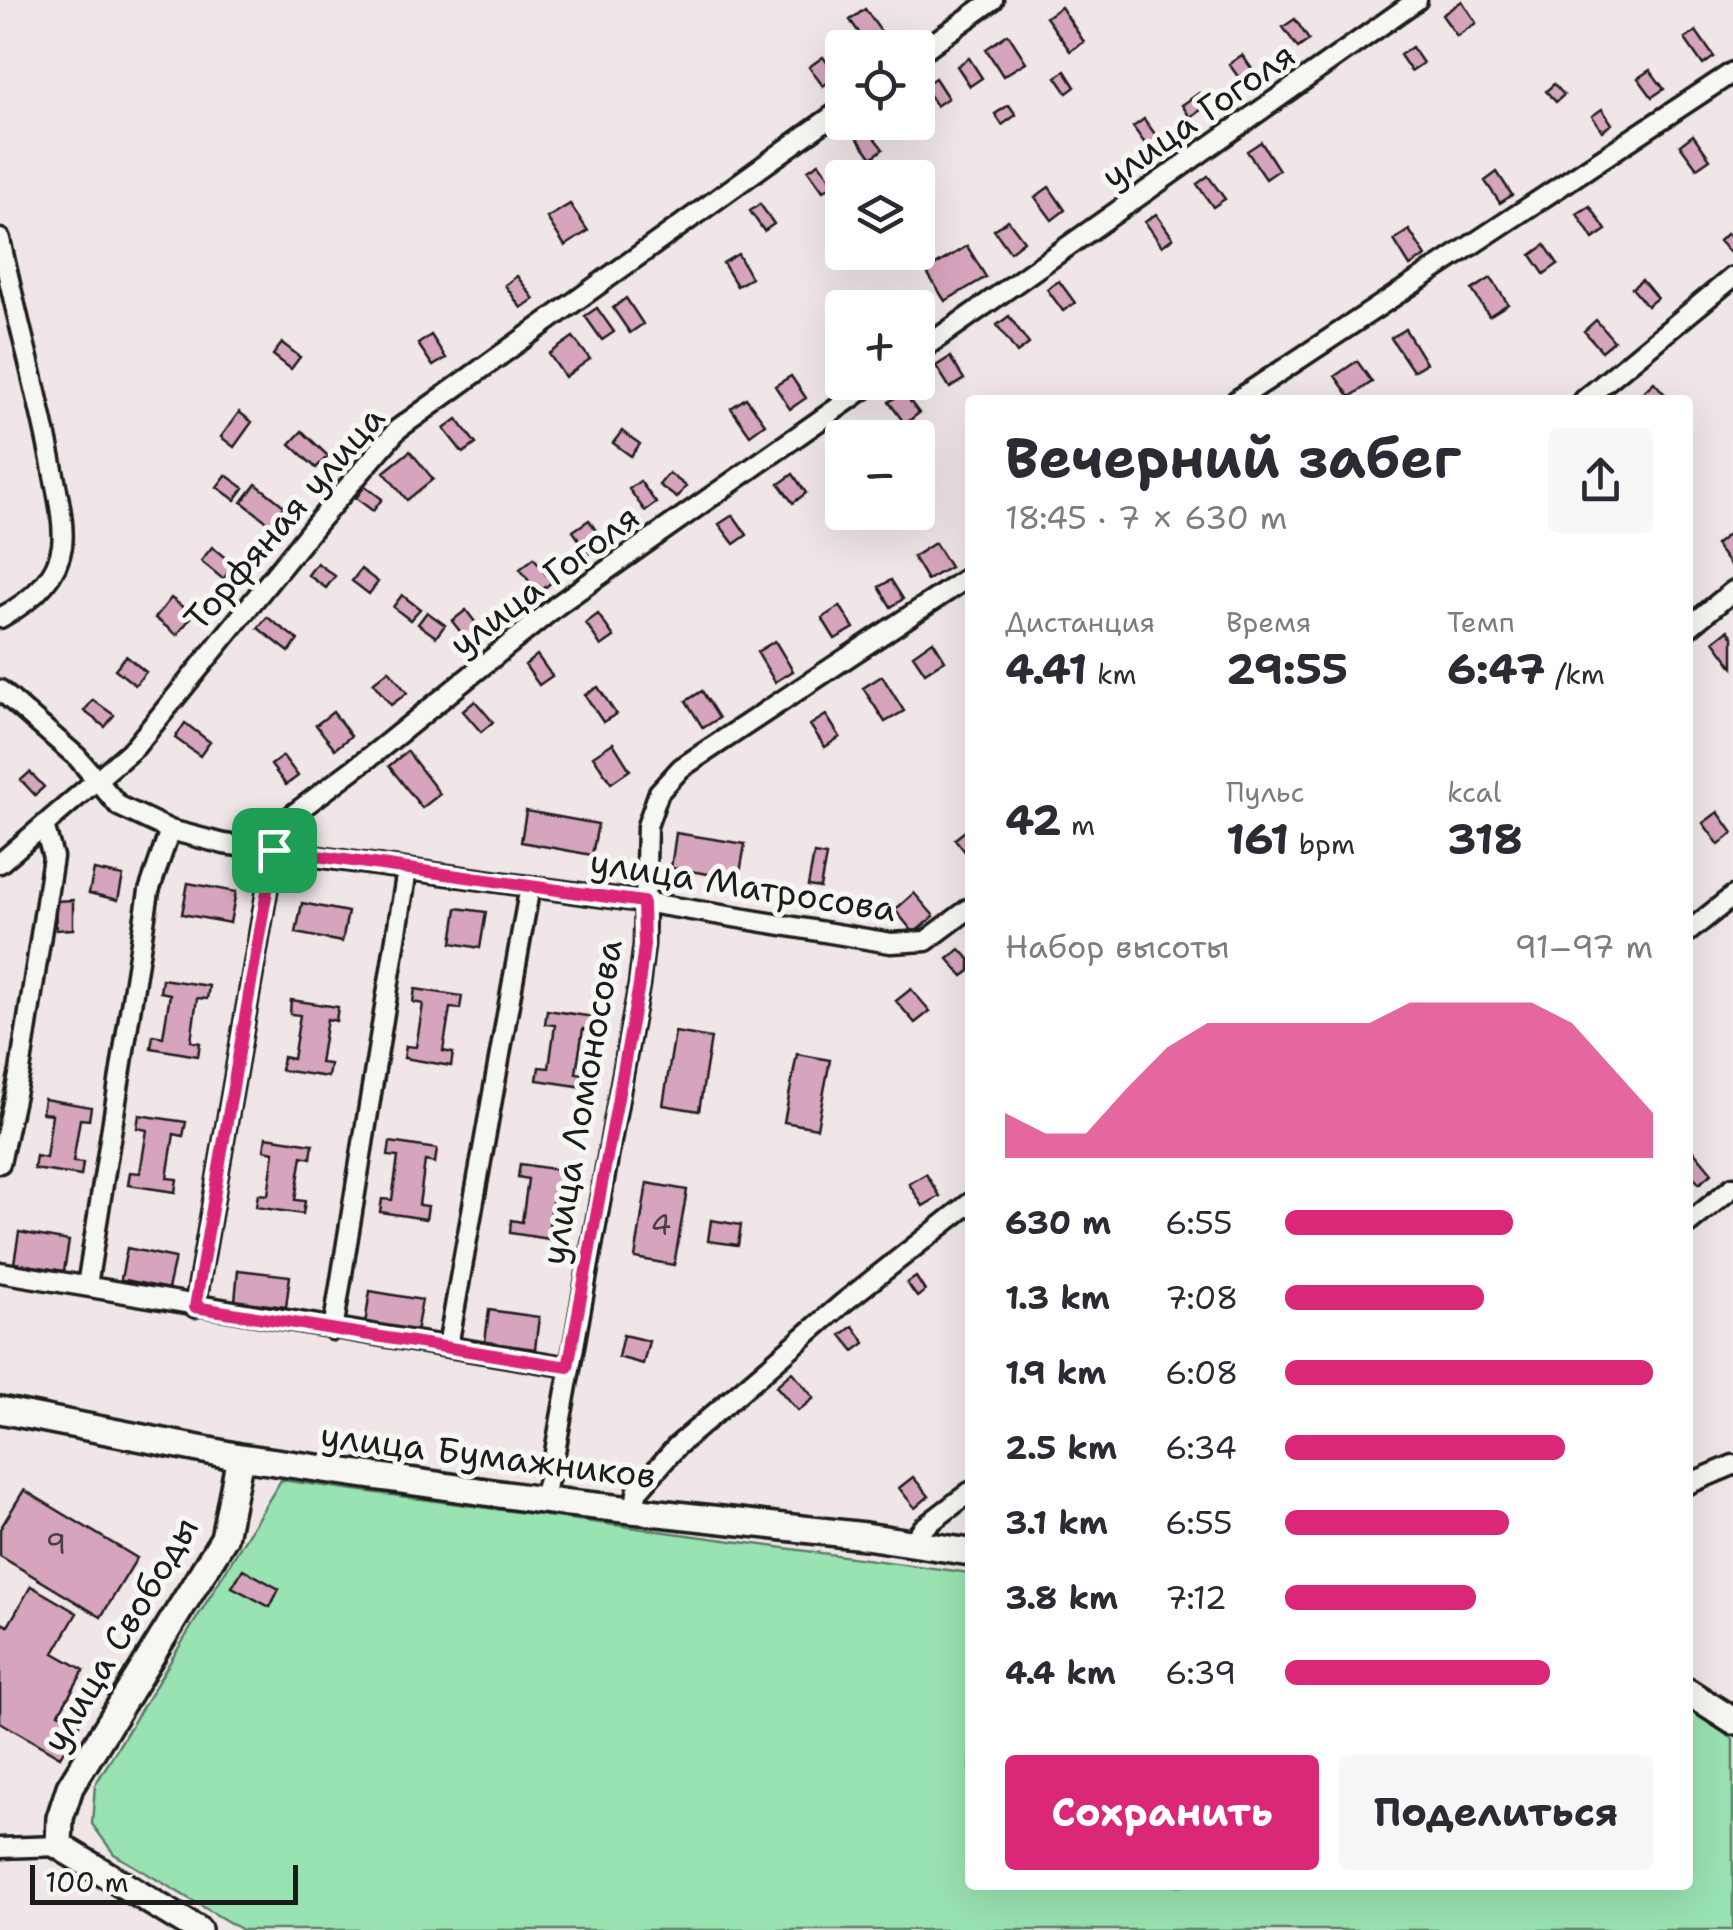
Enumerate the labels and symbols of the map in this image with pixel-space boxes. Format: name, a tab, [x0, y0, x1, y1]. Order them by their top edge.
street label: улица Гоголя	[1092, 31, 1304, 199]
street label: Торфяная улица	[173, 395, 395, 640]
street label: улица Гоголя	[440, 493, 648, 667]
pin	[232, 808, 317, 893]
street label: улица Матросова	[587, 838, 899, 932]
street label: улица Ломоносова	[529, 935, 633, 1268]
house number: 4	[651, 1204, 672, 1245]
street label: улица Бумажников	[318, 1411, 658, 1499]
street label: улица Свободы	[31, 1508, 209, 1760]
house number: 9	[46, 1523, 67, 1564]
scale bar	[30, 1860, 298, 1904]

